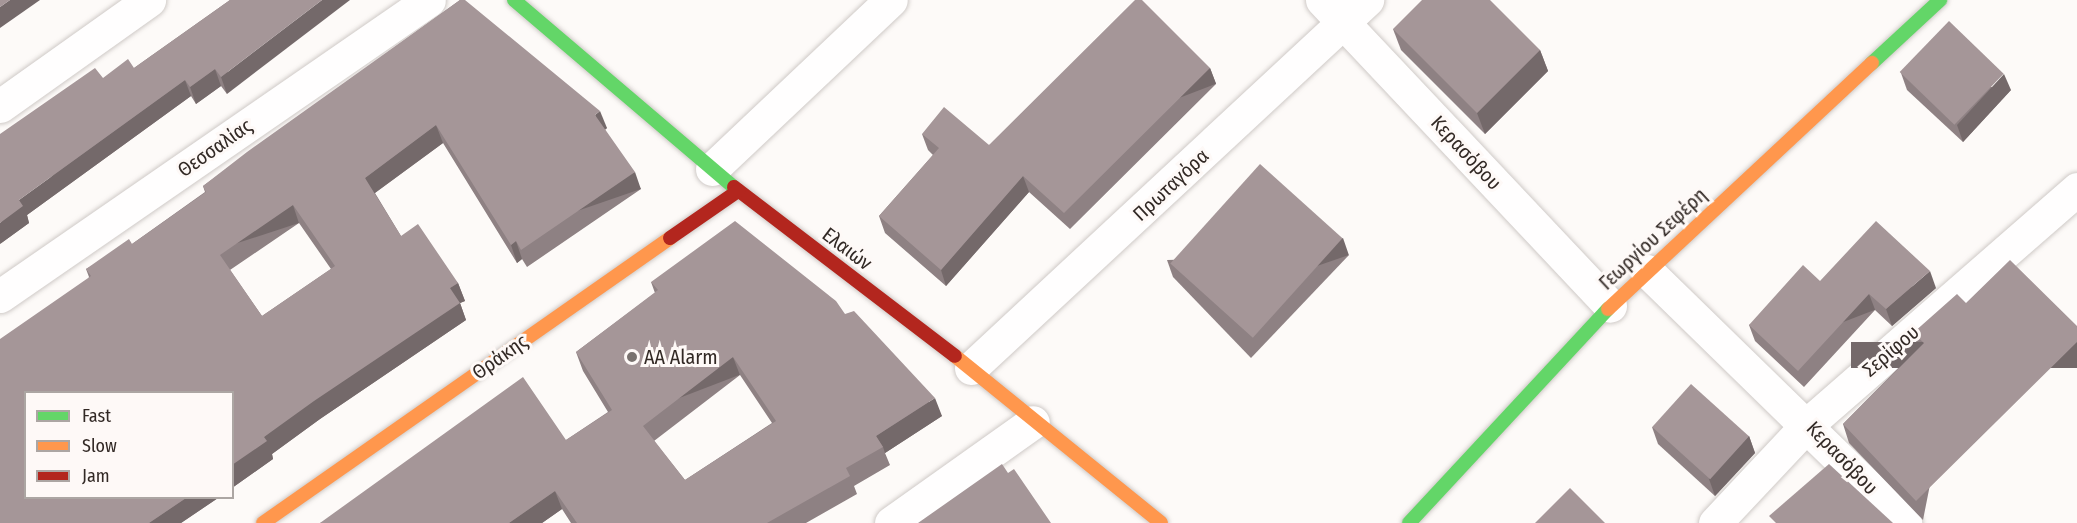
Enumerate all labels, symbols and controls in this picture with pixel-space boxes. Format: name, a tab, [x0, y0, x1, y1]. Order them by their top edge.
street label: Κερασόβου	[1426, 111, 1506, 195]
street label: Θεσσαλίας	[173, 114, 257, 182]
street label: Πρωταγόρα	[1128, 144, 1214, 226]
street label: Γεωργίου Σεφέρη	[1594, 183, 1712, 295]
street label: Ελαιών	[817, 222, 877, 276]
street label: Σερίφου	[1858, 320, 1924, 382]
street label: Θράκης	[468, 329, 532, 385]
place label: AA Alarm	[644, 345, 718, 369]
marker: AA Alarm	[625, 350, 639, 364]
legend	[24, 391, 234, 499]
text: Fast	[82, 405, 111, 427]
street label: Κερασόβου	[1801, 416, 1883, 500]
text: Slow	[82, 435, 117, 457]
text: Jam	[82, 465, 110, 487]

